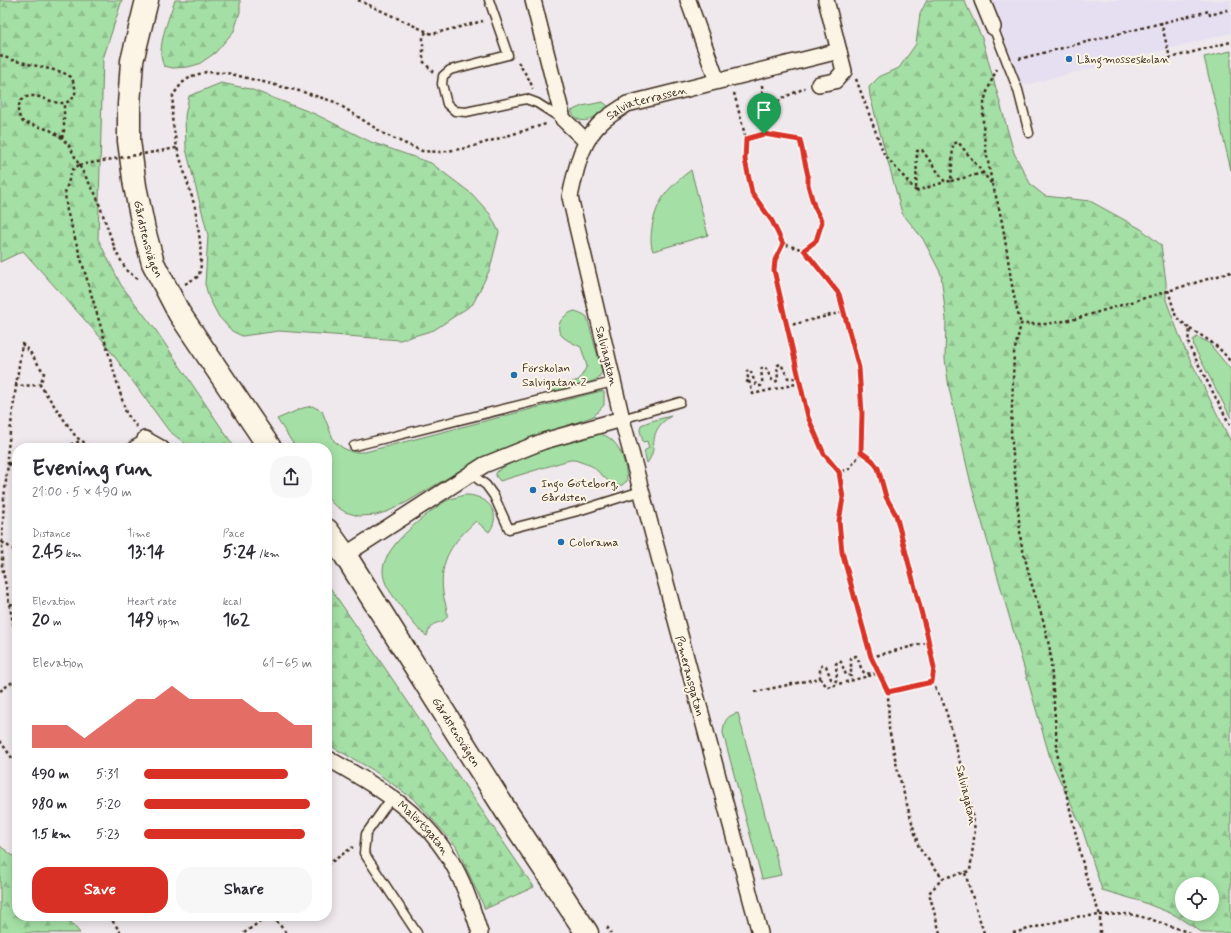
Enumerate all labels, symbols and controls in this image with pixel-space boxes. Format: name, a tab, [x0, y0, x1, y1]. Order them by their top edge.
place label: Långmosseskolan	[1077, 52, 1170, 69]
marker: Långmosseskolan	[1064, 54, 1074, 64]
street label: Salviaterrassen	[603, 82, 689, 125]
pin	[747, 93, 781, 134]
icon: arrive	[753, 99, 775, 121]
street label: Gårdstensvägen	[129, 199, 166, 281]
street label: Salviagatan	[591, 325, 621, 388]
place label: Förskolan Salvigatan 2	[522, 361, 587, 391]
marker: Förskolan Salvigatan 2	[509, 370, 519, 380]
text: Evening run	[32, 455, 152, 483]
button: share	[270, 456, 312, 498]
place label: Ingo Göteborg, Gårdsten	[541, 476, 619, 506]
text: 21:00 · 5 × 490 m	[32, 484, 132, 501]
marker: Ingo Göteborg, Gårdsten	[528, 485, 538, 495]
text: Distance	[32, 527, 71, 541]
text: Time	[127, 527, 150, 541]
text: Pace	[223, 527, 245, 541]
place label: Colorama	[569, 535, 619, 551]
marker: Colorama	[556, 537, 566, 547]
text: 2.45	[32, 541, 63, 563]
text: 13:14	[127, 541, 165, 563]
text: 5:24	[223, 541, 256, 563]
text: km	[63, 547, 82, 561]
text: /km	[256, 547, 280, 561]
text: Elevation	[32, 595, 75, 609]
text: Heart rate	[127, 595, 177, 609]
text: kcal	[223, 595, 241, 609]
text: 20	[32, 609, 50, 631]
text: 149	[127, 609, 154, 631]
text: 162	[223, 609, 250, 631]
text: m	[50, 615, 62, 629]
text: bpm	[154, 615, 179, 629]
street label: Pomeransgatan	[671, 634, 707, 718]
text: Elevation	[32, 655, 83, 672]
text: 61–65 m	[262, 655, 312, 672]
street label: Gårdstensvägen	[428, 695, 484, 771]
street label: Salviagatan	[951, 764, 981, 827]
text: 490 m	[32, 766, 69, 783]
text: 5:31	[96, 766, 119, 783]
text: 980 m	[32, 796, 67, 813]
text: 5:20	[96, 796, 121, 813]
street label: Malörtsgatan	[394, 798, 453, 859]
text: 1.5 km	[32, 826, 71, 843]
text: 5:23	[96, 826, 119, 843]
button: Save	[32, 867, 168, 913]
button: Share	[176, 867, 312, 913]
map controls	[1175, 877, 1219, 921]
button: locate	[1175, 877, 1219, 921]

